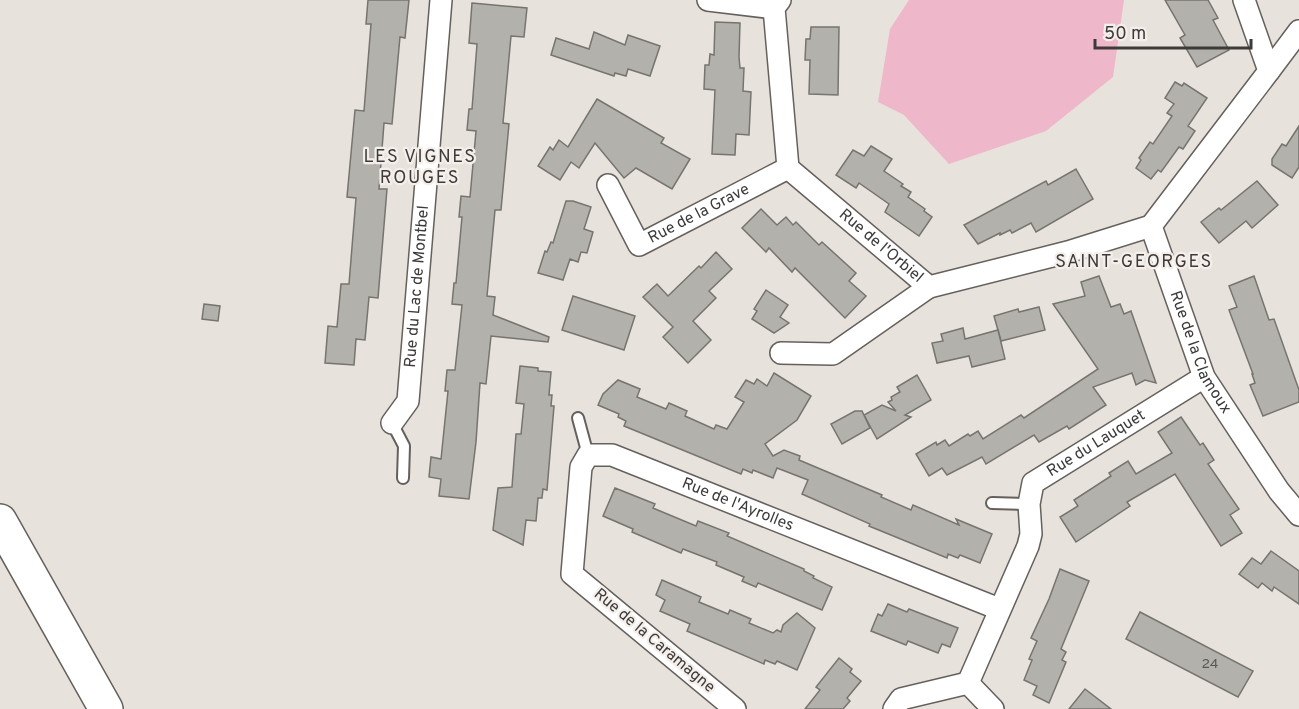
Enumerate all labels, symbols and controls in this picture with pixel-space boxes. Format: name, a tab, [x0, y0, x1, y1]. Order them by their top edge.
scale bar	[1095, 12, 1251, 50]
text: 50 m	[1104, 23, 1146, 46]
district label: LES VIGNES ROUGES	[363, 146, 477, 190]
street label: Rue de la Grave	[645, 180, 753, 249]
street label: Rue du Lac de Montbel	[401, 205, 434, 368]
street label: Rue de l'Orbiel	[834, 205, 927, 288]
district label: SAINT-GEORGES	[1055, 251, 1213, 274]
street label: Rue de la Clamoux	[1165, 288, 1236, 418]
street label: Rue du Lauquet	[1043, 406, 1149, 482]
street label: Rue de l'Ayrolles	[679, 474, 796, 536]
street label: Rue de la Caramagne	[589, 584, 719, 698]
house number: 24	[1201, 656, 1219, 673]

